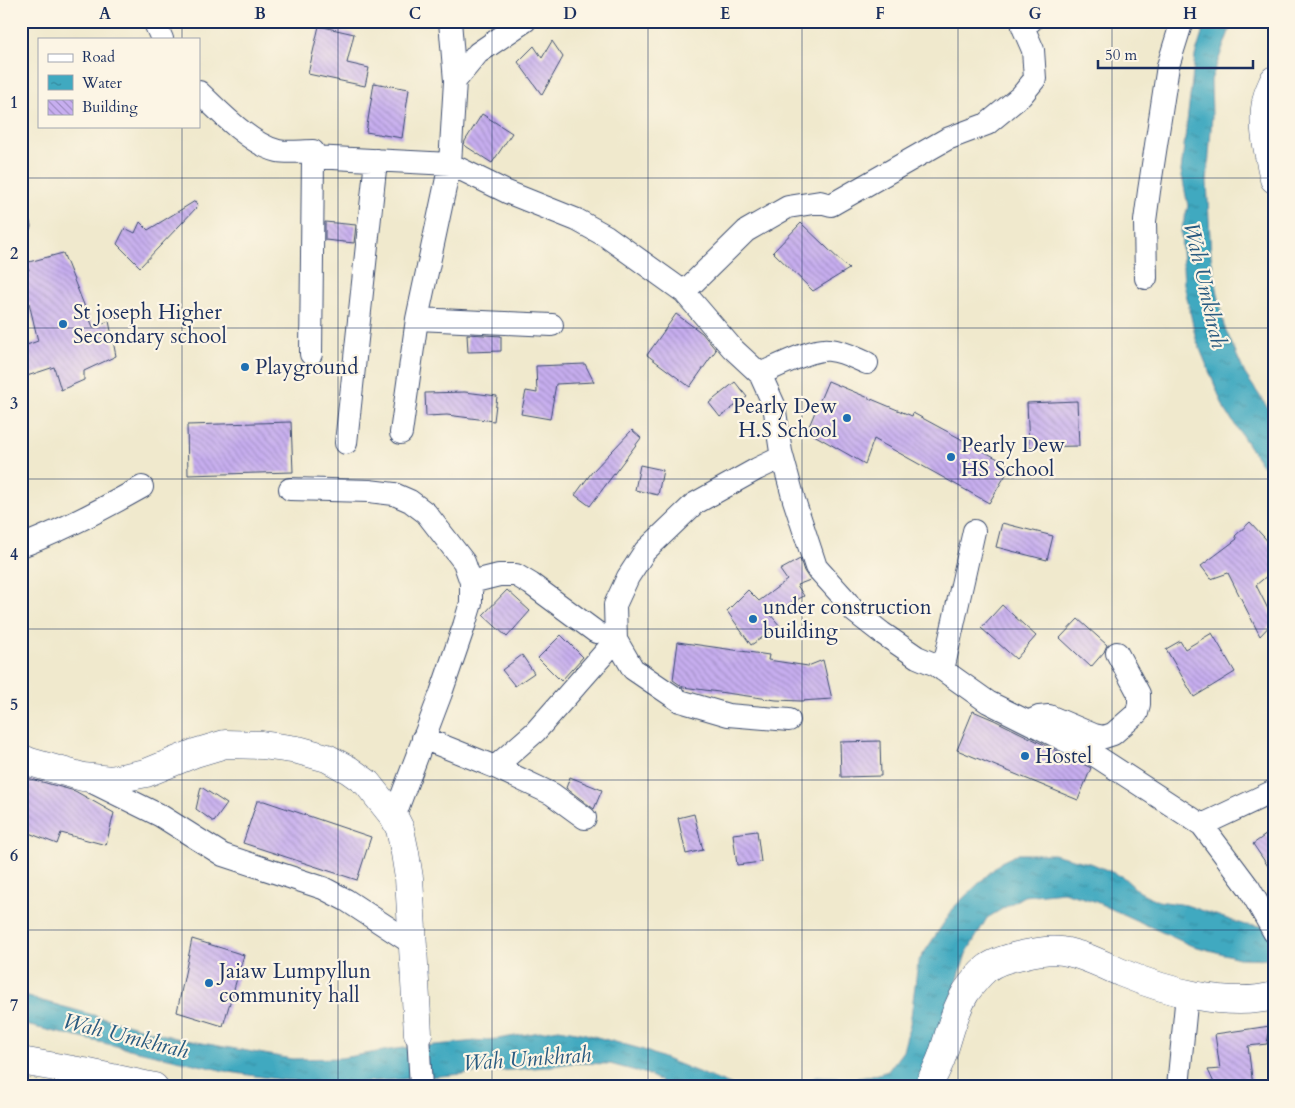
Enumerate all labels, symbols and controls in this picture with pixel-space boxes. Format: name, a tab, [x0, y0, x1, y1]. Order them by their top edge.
text: A	[99, 3, 111, 25]
text: B	[254, 3, 266, 25]
text: C	[409, 3, 421, 25]
text: D	[563, 3, 577, 25]
text: E	[720, 3, 730, 25]
text: F	[875, 3, 885, 25]
text: G	[1028, 3, 1042, 25]
text: H	[1183, 3, 1197, 25]
legend	[38, 38, 200, 128]
scale bar	[1098, 38, 1252, 70]
text: 50 m	[1105, 45, 1137, 65]
text: Road	[82, 47, 115, 67]
text: Water	[81, 73, 123, 93]
text: 1	[10, 92, 18, 114]
text: Building	[82, 97, 138, 117]
water label: Wah Umkhrah	[1176, 219, 1234, 352]
text: 2	[10, 243, 18, 265]
place label: St joseph Higher Secondary school	[73, 298, 227, 351]
marker: St joseph Higher Secondary school	[57, 318, 69, 330]
place label: Playground	[255, 353, 358, 382]
marker: Playground	[239, 361, 251, 373]
place label: Pearly Dew H.S School	[733, 392, 837, 445]
text: 3	[10, 393, 18, 415]
marker: Pearly Dew H.S School	[841, 412, 853, 424]
place label: Pearly Dew HS School	[961, 431, 1065, 484]
marker: Pearly Dew HS School	[945, 451, 957, 463]
text: 4	[10, 544, 18, 566]
place label: under construction building	[763, 593, 932, 646]
marker: under construction building	[747, 613, 759, 625]
text: 5	[10, 694, 18, 716]
place label: Hostel	[1035, 742, 1092, 771]
marker: Hostel	[1019, 750, 1031, 762]
text: 6	[10, 845, 18, 867]
place label: Jaiaw Lumpyllun community hall	[216, 957, 371, 1010]
marker: Jaiaw Lumpyllun community hall	[203, 977, 215, 989]
text: 7	[10, 995, 18, 1017]
water label: Wah Umkhrah	[60, 1006, 192, 1066]
water label: Wah Umkhrah	[462, 1040, 593, 1078]

